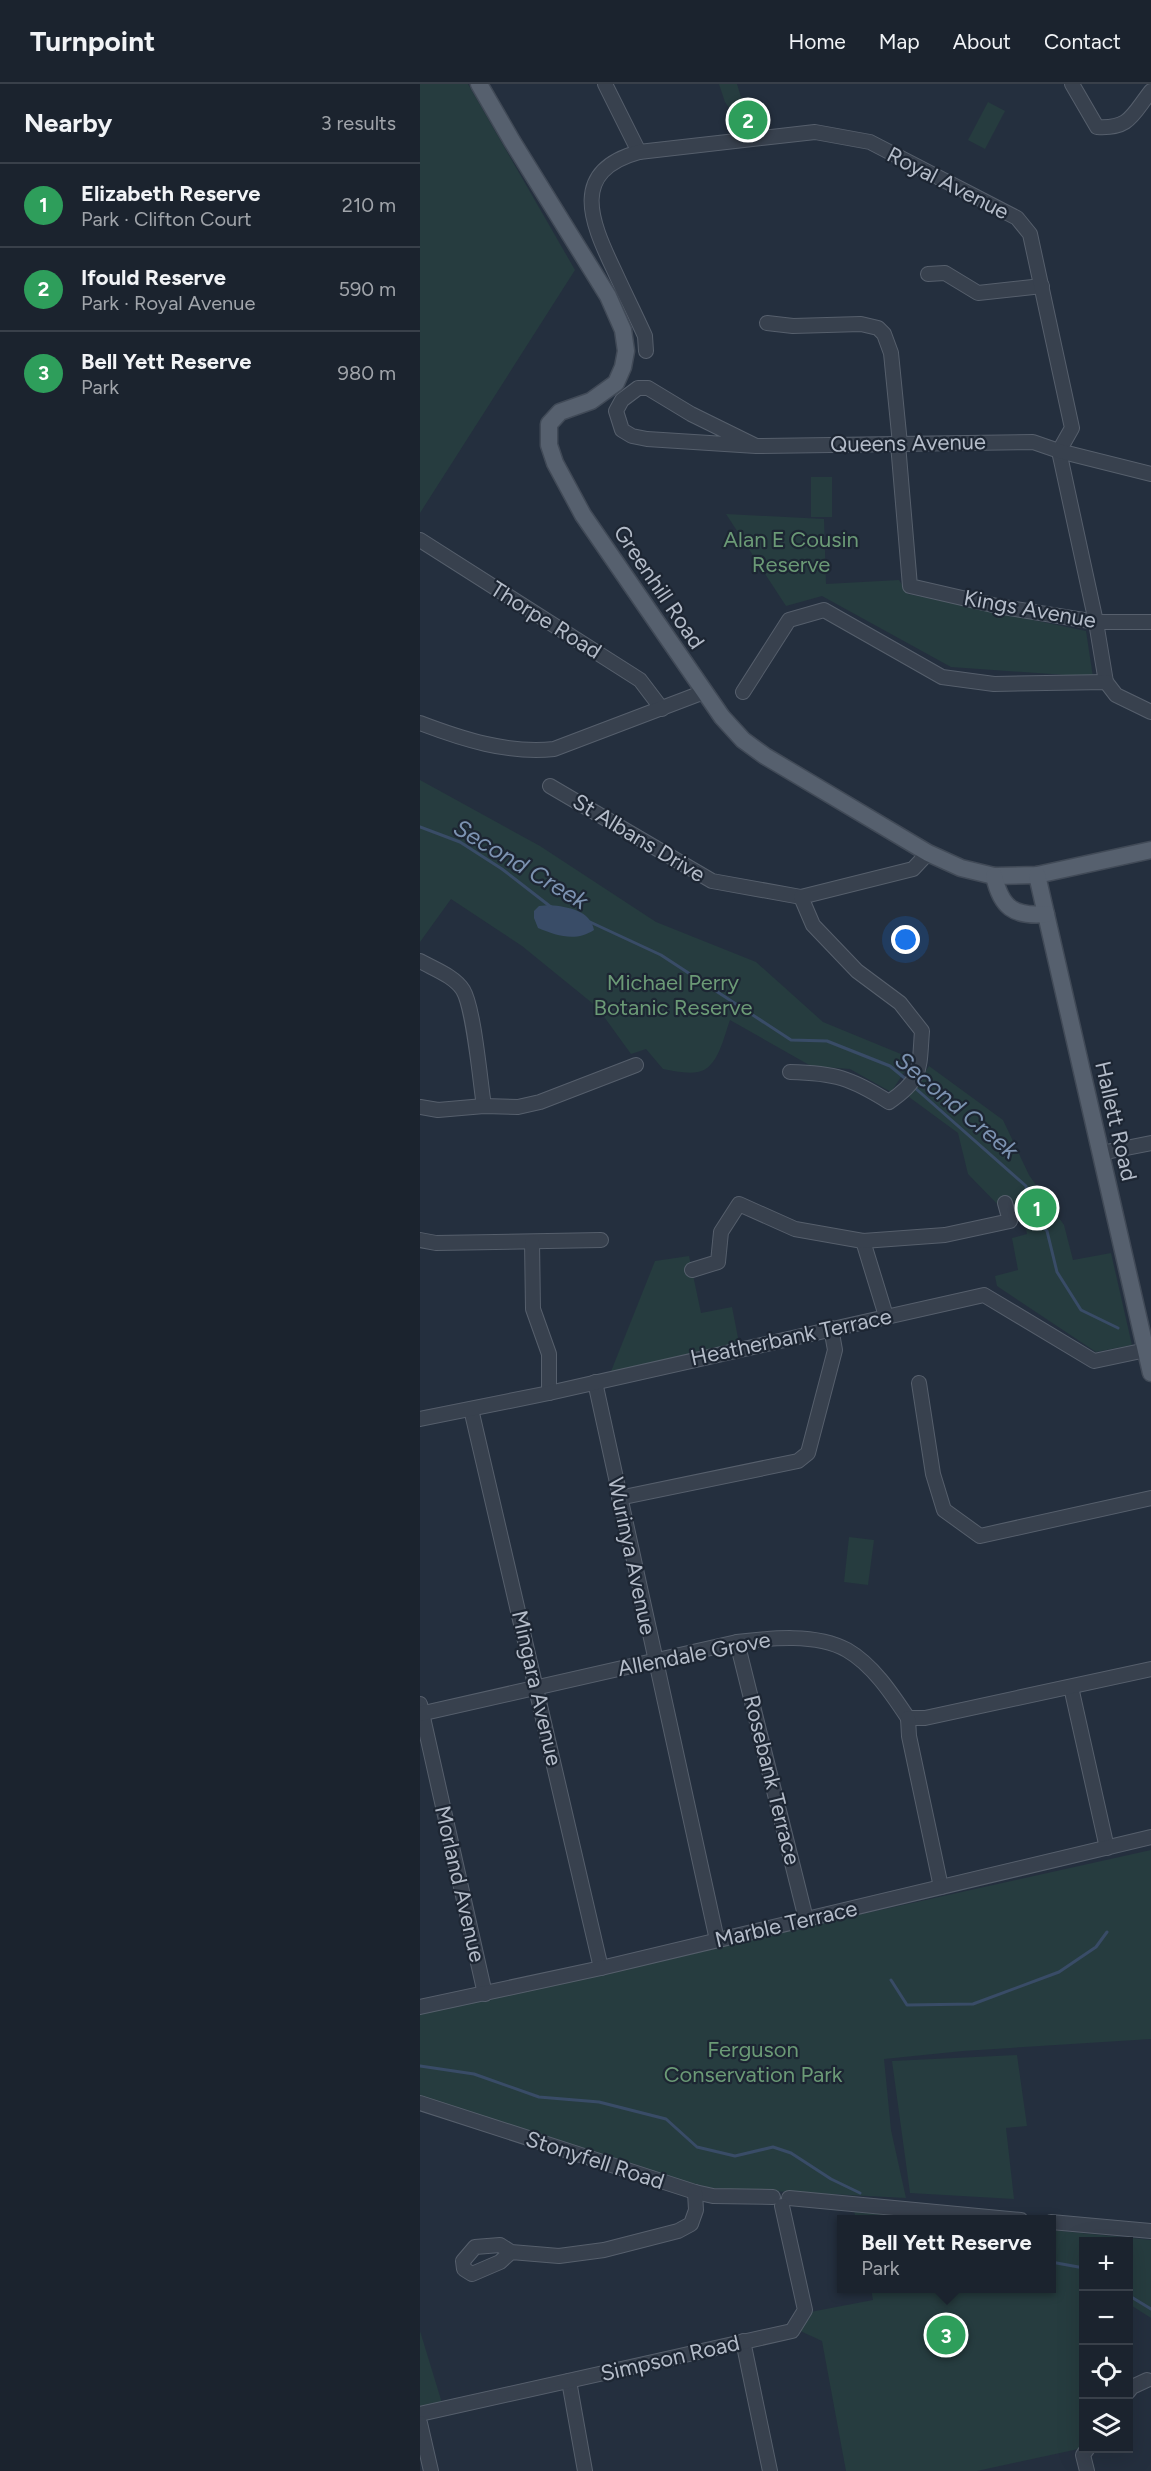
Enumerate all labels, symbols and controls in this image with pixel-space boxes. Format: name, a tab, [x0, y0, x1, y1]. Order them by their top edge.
text: Turnpoint	[30, 24, 155, 58]
text: Home	[789, 29, 846, 54]
text: Map	[879, 29, 920, 54]
text: About	[953, 29, 1011, 54]
text: Contact	[1044, 29, 1121, 54]
pin: 2	[728, 98, 768, 142]
text: Nearby	[24, 107, 112, 139]
text: 3 results	[321, 111, 396, 135]
street label: Royal Avenue	[882, 141, 1014, 225]
text: Elizabeth Reserve	[81, 180, 261, 207]
text: 1	[39, 193, 48, 217]
text: 210 m	[342, 193, 396, 217]
text: Park · Clifton Court	[81, 207, 252, 231]
text: Ifould Reserve	[81, 264, 226, 291]
text: 2	[38, 277, 49, 301]
text: 590 m	[338, 277, 396, 301]
text: Park · Royal Avenue	[81, 291, 255, 315]
text: Bell Yett Reserve	[81, 348, 251, 375]
text: 3	[38, 361, 49, 385]
text: 980 m	[338, 361, 396, 385]
text: Park	[81, 375, 119, 399]
street label: Queens Avenue	[830, 428, 986, 458]
street label: Greenhill Road	[608, 520, 710, 654]
park label: Alan E Cousin Reserve	[723, 526, 859, 578]
street label: Thorpe Road	[486, 575, 606, 665]
street label: Kings Avenue	[962, 584, 1098, 634]
street label: St Albans Drive	[568, 788, 710, 888]
water label: Second Creek	[449, 813, 595, 916]
your location	[891, 925, 920, 954]
park label: Michael Perry Botanic Reserve	[593, 969, 753, 1021]
water label: Second Creek	[890, 1045, 1025, 1166]
street label: Hallett Road	[1089, 1058, 1143, 1184]
pin: 1	[1018, 1186, 1056, 1230]
street label: Heatherbank Terrace	[688, 1302, 894, 1372]
street label: Wurinya Avenue	[602, 1475, 662, 1637]
street label: Mingara Avenue	[506, 1608, 568, 1768]
street label: Allendale Grove	[615, 1626, 773, 1682]
street label: Rosebank Terrace	[738, 1692, 806, 1868]
street label: Morland Avenue	[429, 1803, 491, 1965]
street label: Marble Terrace	[712, 1895, 860, 1953]
park label: Ferguson Conservation Park	[664, 2036, 843, 2088]
street label: Stonyfell Road	[522, 2125, 668, 2195]
popup	[837, 2215, 1056, 2293]
text: Bell Yett Reserve	[861, 2229, 1032, 2256]
map controls	[1079, 2237, 1133, 2453]
button: +	[1079, 2237, 1133, 2291]
text: Park	[861, 2256, 899, 2280]
button: −	[1079, 2291, 1133, 2345]
pin: 3	[926, 2312, 966, 2358]
street label: Simpson Road	[598, 2329, 742, 2387]
button: locate	[1079, 2345, 1133, 2399]
button: layers	[1079, 2399, 1133, 2453]

